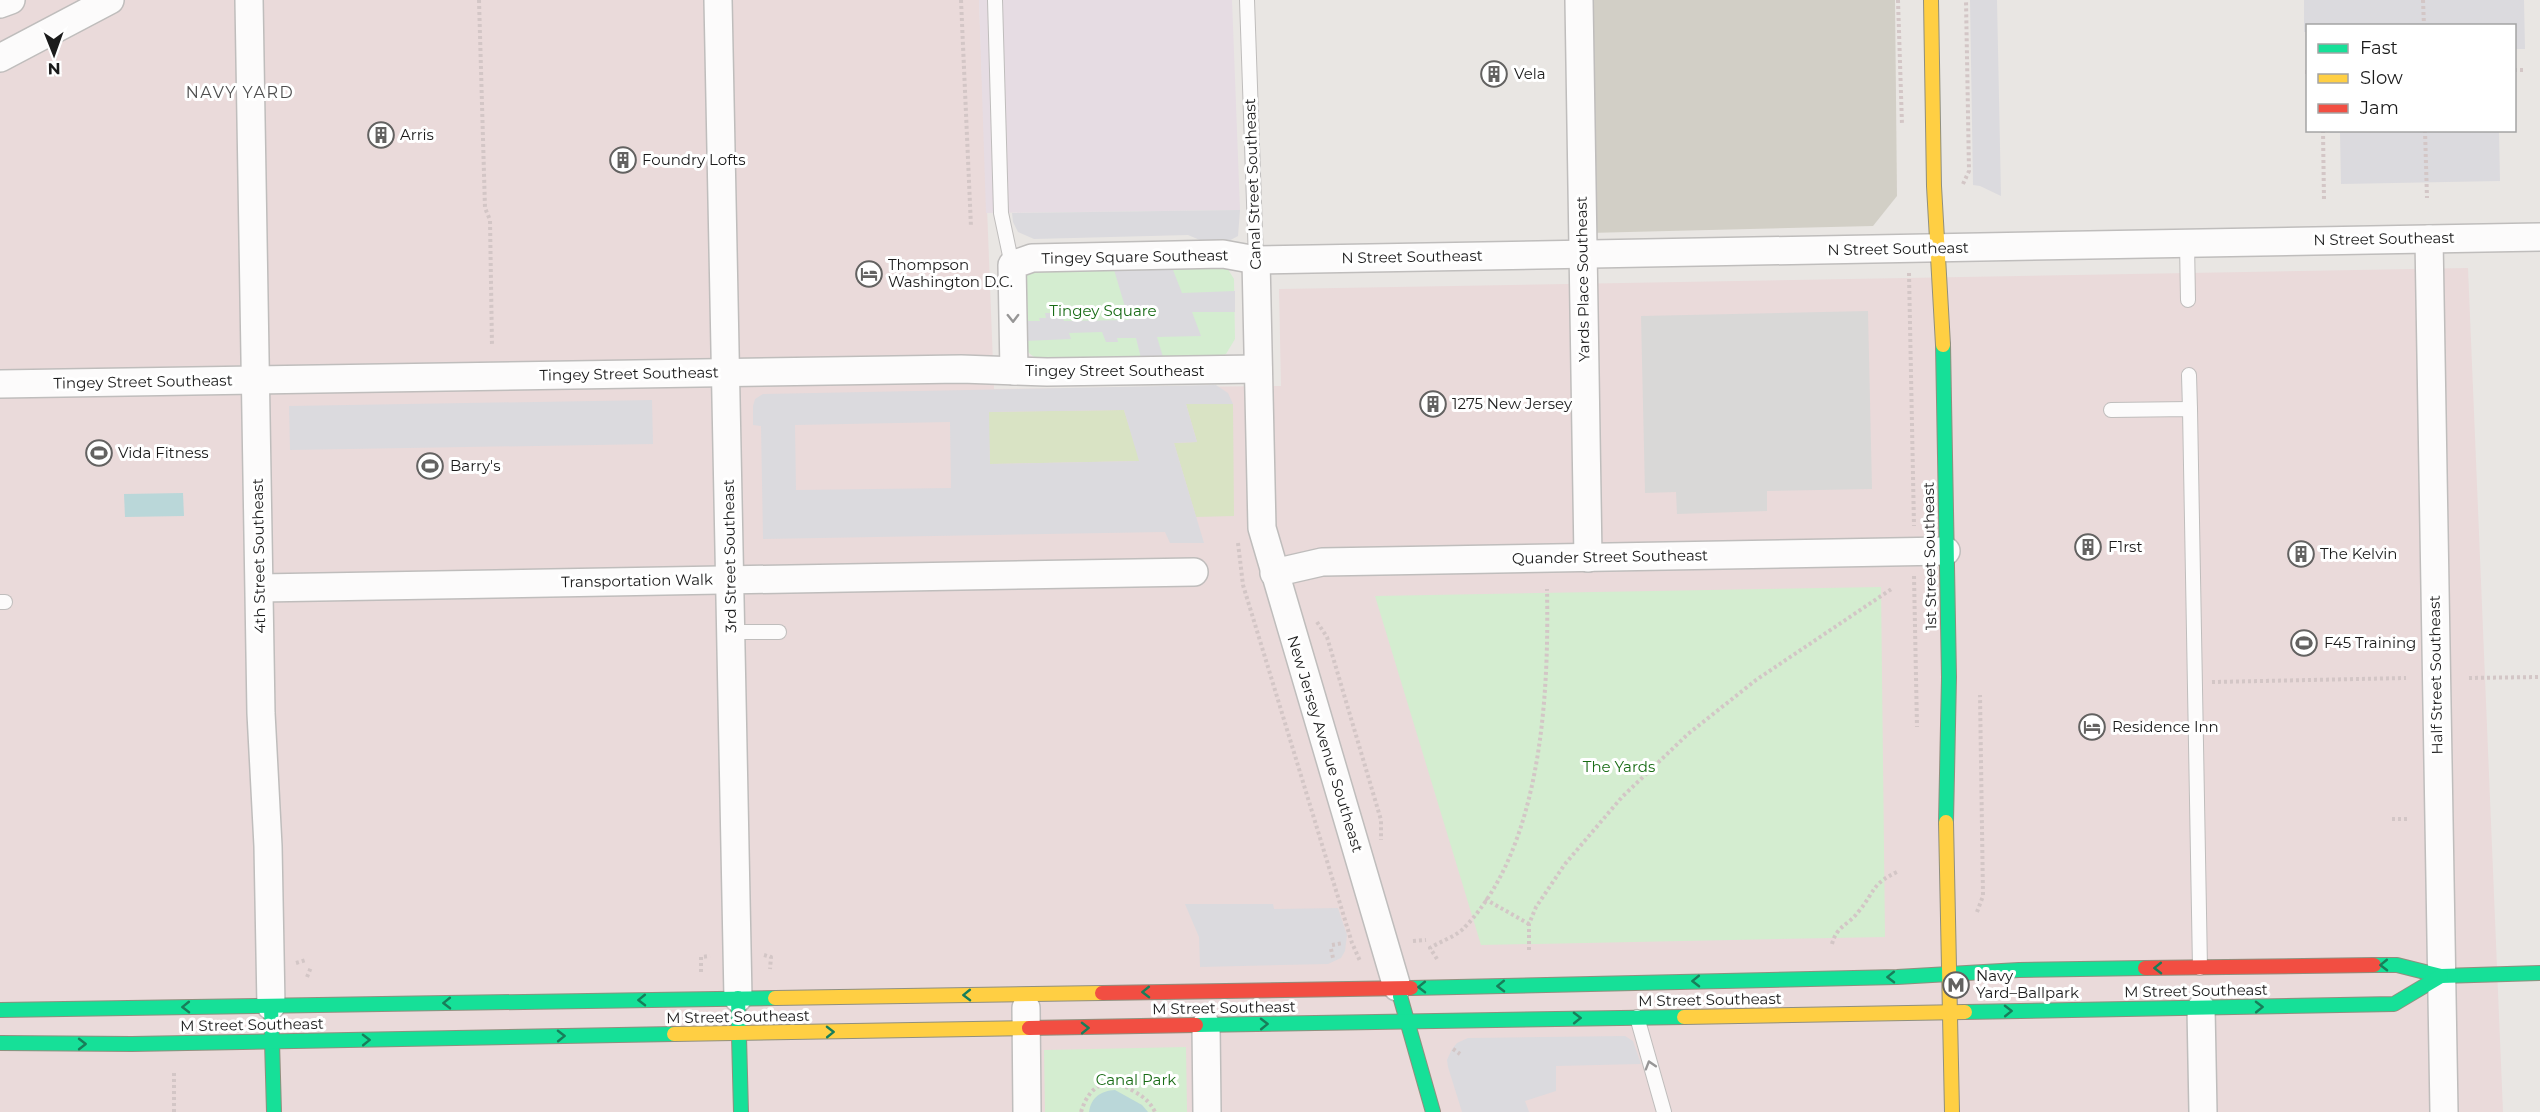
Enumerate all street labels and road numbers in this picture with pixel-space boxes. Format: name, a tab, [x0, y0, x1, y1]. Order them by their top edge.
street label: Canal Street Southeast	[1240, 98, 1265, 270]
street label: Yards Place Southeast	[1572, 196, 1593, 362]
street label: N Street Southeast	[2313, 228, 2455, 249]
street label: N Street Southeast	[1827, 238, 1969, 259]
street label: Tingey Square Southeast	[1041, 245, 1229, 268]
street label: N Street Southeast	[1341, 246, 1483, 267]
street label: Tingey Street Southeast	[1025, 361, 1205, 380]
street label: Tingey Street Southeast	[539, 362, 719, 385]
street label: Tingey Street Southeast	[53, 370, 233, 393]
street label: 4th Street Southeast	[248, 478, 269, 634]
street label: 3rd Street Southeast	[719, 479, 740, 633]
street label: 1st Street Southeast	[1919, 482, 1940, 630]
street label: Quander Street Southeast	[1512, 545, 1708, 568]
street label: Transportation Walk	[561, 570, 713, 591]
street label: Half Street Southeast	[2425, 595, 2446, 755]
street label: New Jersey Avenue Southeast	[1283, 633, 1368, 855]
street label: M Street Southeast	[2124, 980, 2268, 1001]
street label: M Street Southeast	[1638, 989, 1782, 1010]
street label: M Street Southeast	[1152, 997, 1296, 1018]
street label: M Street Southeast	[666, 1006, 810, 1027]
street label: M Street Southeast	[180, 1014, 324, 1035]

